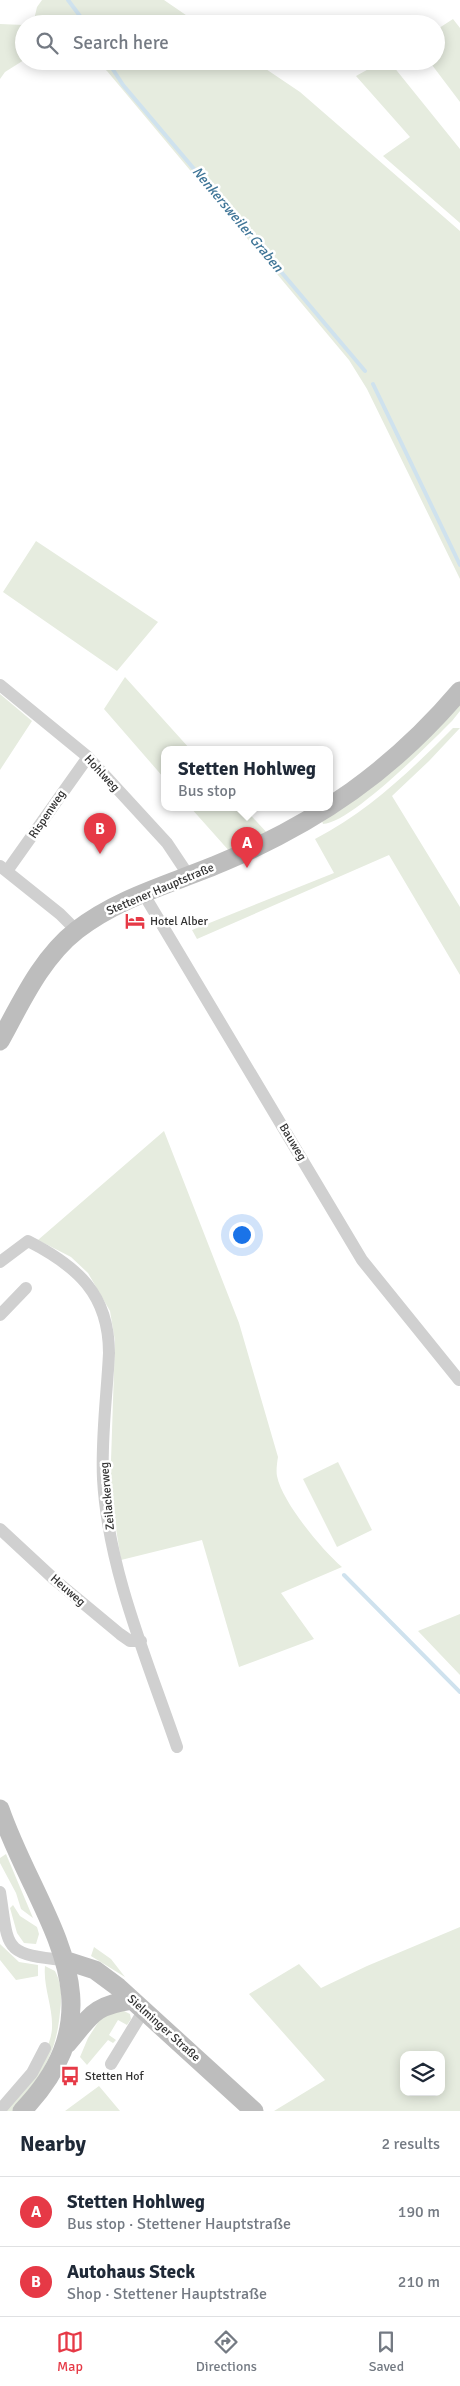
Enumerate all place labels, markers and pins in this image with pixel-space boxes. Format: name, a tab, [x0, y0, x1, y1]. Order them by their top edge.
pin: B	[84, 813, 116, 854]
pin: A	[231, 827, 263, 868]
hotel icon: Hotel Alber	[124, 910, 146, 932]
place label: Hotel Alber	[150, 914, 209, 929]
bus stop icon: Stetten Hof	[59, 2065, 81, 2087]
place label: Stetten Hof	[85, 2069, 145, 2084]

